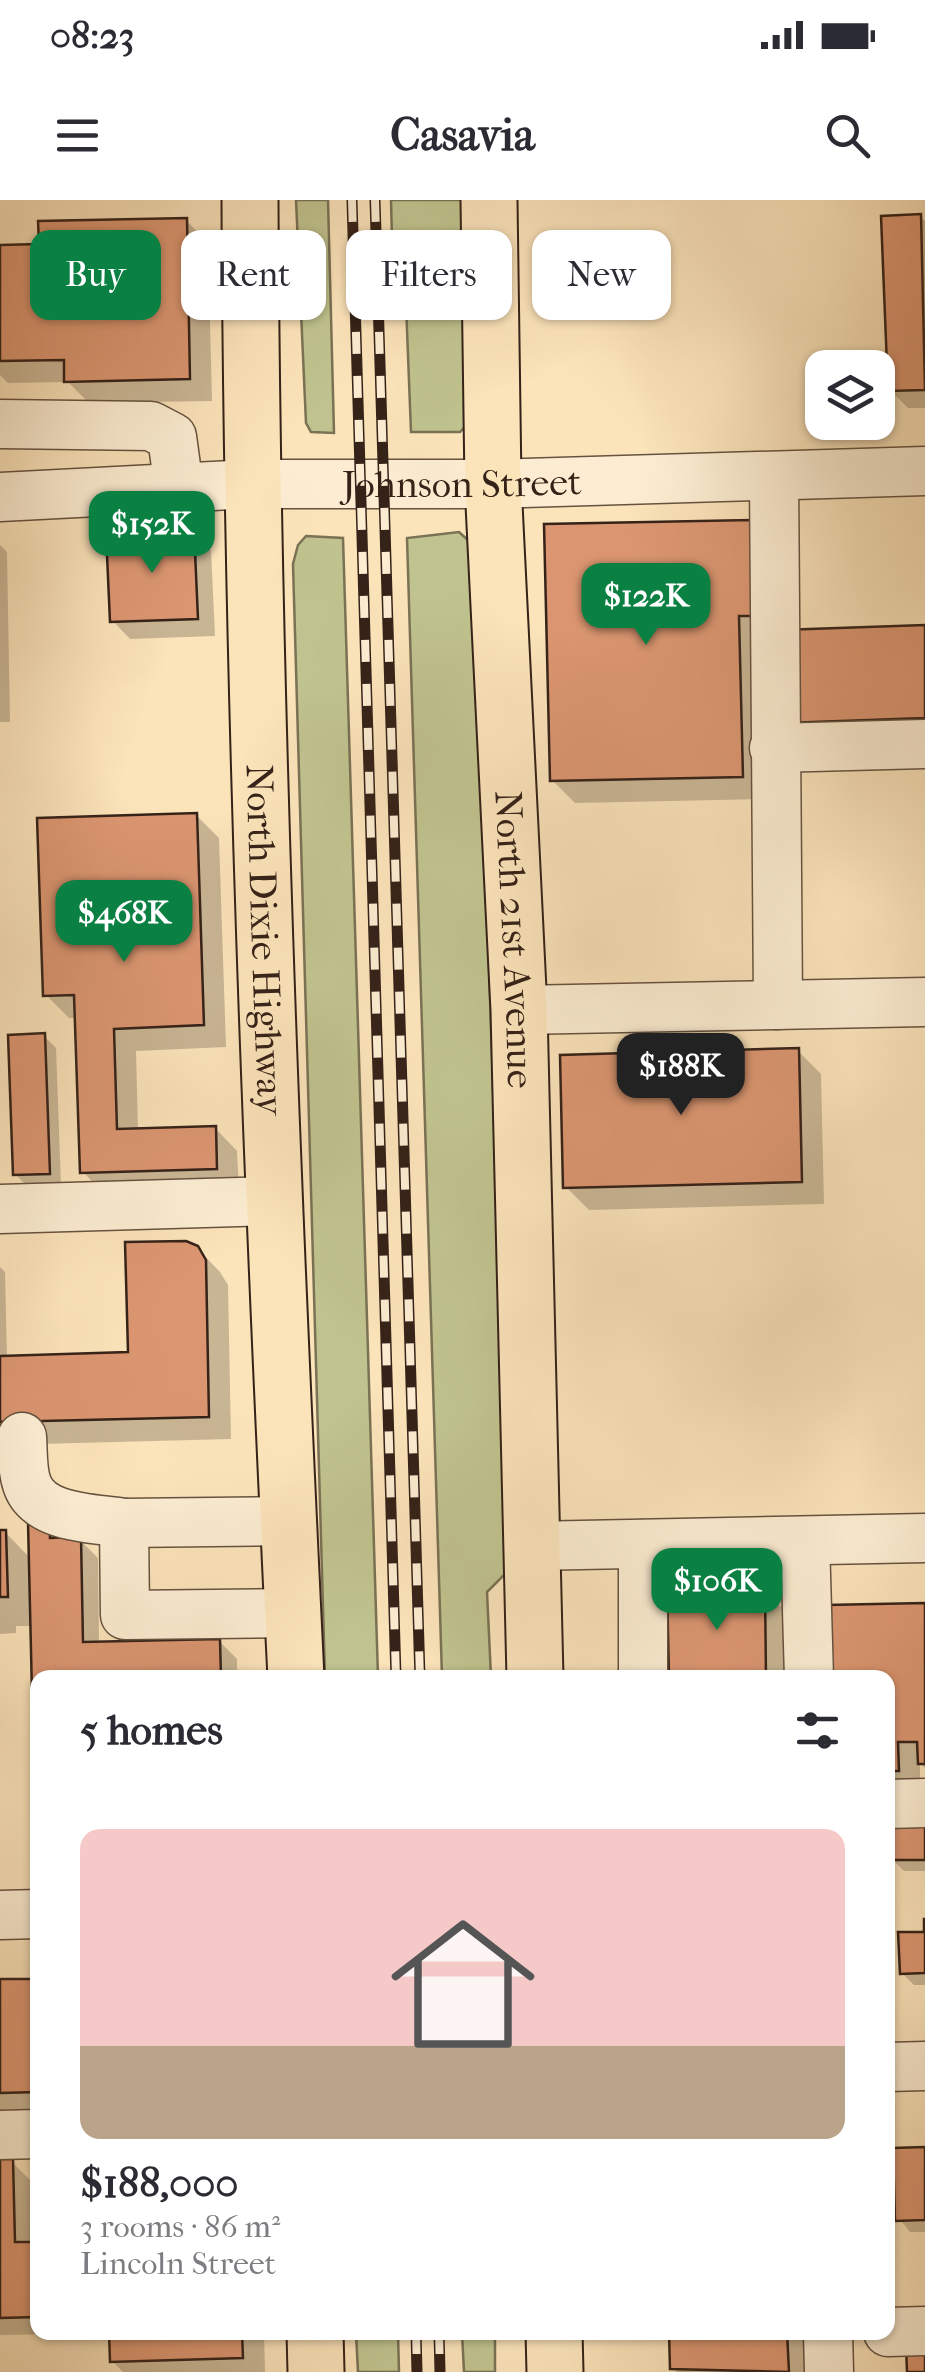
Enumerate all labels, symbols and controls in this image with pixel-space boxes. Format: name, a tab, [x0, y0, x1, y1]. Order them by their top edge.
text: 08:23	[50, 13, 134, 58]
icon: menu	[50, 108, 105, 163]
icon: search	[820, 108, 875, 163]
text: Casavia	[390, 109, 535, 162]
chip: Buy	[30, 230, 161, 320]
chip: Rent	[181, 230, 326, 320]
chip: Filters	[346, 230, 512, 320]
chip: New	[532, 230, 671, 320]
map controls	[805, 350, 895, 440]
button: layers	[805, 350, 895, 440]
street label: Johnson Street	[339, 459, 582, 507]
pin: $152K	[82, 491, 222, 576]
text: $152K	[111, 505, 193, 542]
pin: $122K	[576, 563, 716, 648]
text: $122K	[603, 577, 689, 614]
street label: North Dixie Highway	[237, 763, 294, 1118]
street label: North 21st Avenue	[486, 789, 543, 1089]
pin: $468K	[54, 880, 194, 965]
text: $468K	[77, 894, 171, 931]
pin: $188K	[611, 1033, 751, 1118]
text: $188K	[639, 1047, 723, 1084]
pin: $106K	[647, 1548, 787, 1633]
text: $106K	[673, 1562, 761, 1599]
icon: filters	[790, 1703, 845, 1758]
text: 5 homes	[80, 1706, 223, 1755]
icon: home	[373, 1894, 553, 2074]
text: $188,000	[80, 2159, 239, 2208]
text: 3 rooms · 86 m²	[80, 2208, 280, 2245]
text: Lincoln Street	[80, 2245, 276, 2282]

